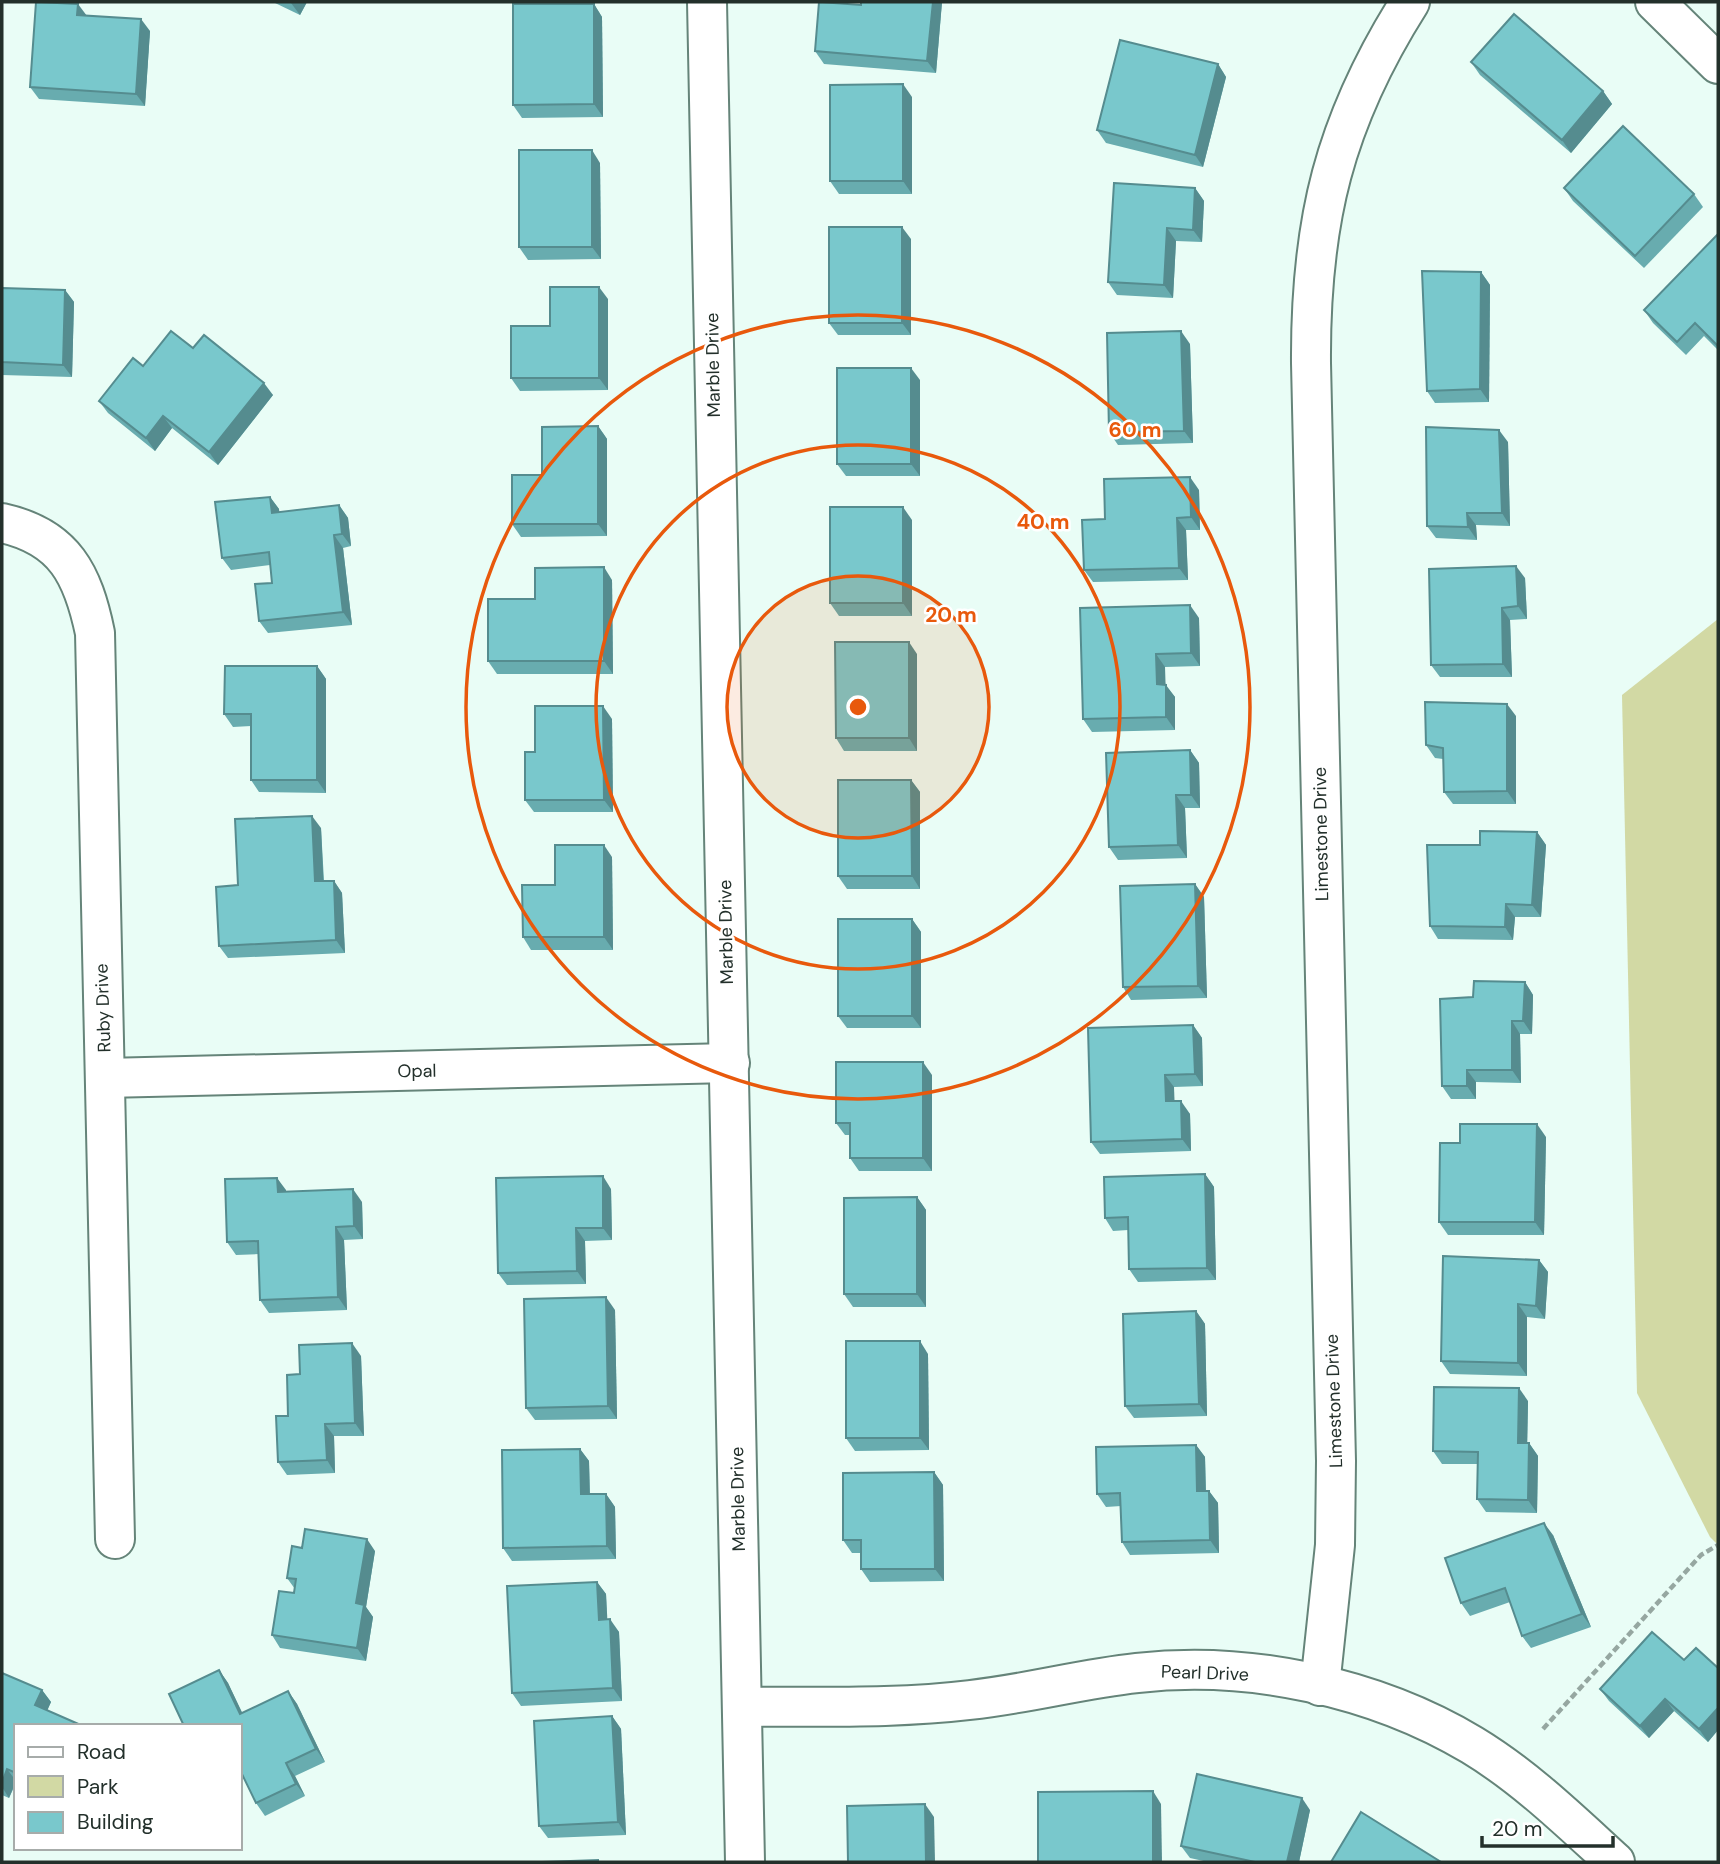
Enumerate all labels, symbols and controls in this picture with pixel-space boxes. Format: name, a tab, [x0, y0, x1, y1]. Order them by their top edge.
street label: Marble Drive	[700, 313, 726, 417]
text: 60 m	[1109, 416, 1161, 444]
text: 40 m	[1016, 508, 1070, 536]
text: 20 m	[925, 601, 977, 629]
centre of rings	[846, 695, 870, 719]
street label: Limestone Drive	[1308, 767, 1334, 901]
street label: Marble Drive	[713, 880, 739, 984]
street label: Ruby Drive	[89, 963, 117, 1053]
street label: Opal	[397, 1059, 437, 1083]
street label: Limestone Drive	[1320, 1334, 1348, 1468]
street label: Marble Drive	[725, 1447, 751, 1551]
street label: Pearl Drive	[1161, 1659, 1249, 1687]
legend	[14, 1724, 242, 1850]
text: Road	[77, 1738, 126, 1766]
text: Park	[77, 1773, 119, 1801]
scale bar	[1482, 1804, 1613, 1848]
text: Building	[77, 1808, 154, 1836]
text: 20 m	[1492, 1815, 1543, 1843]

